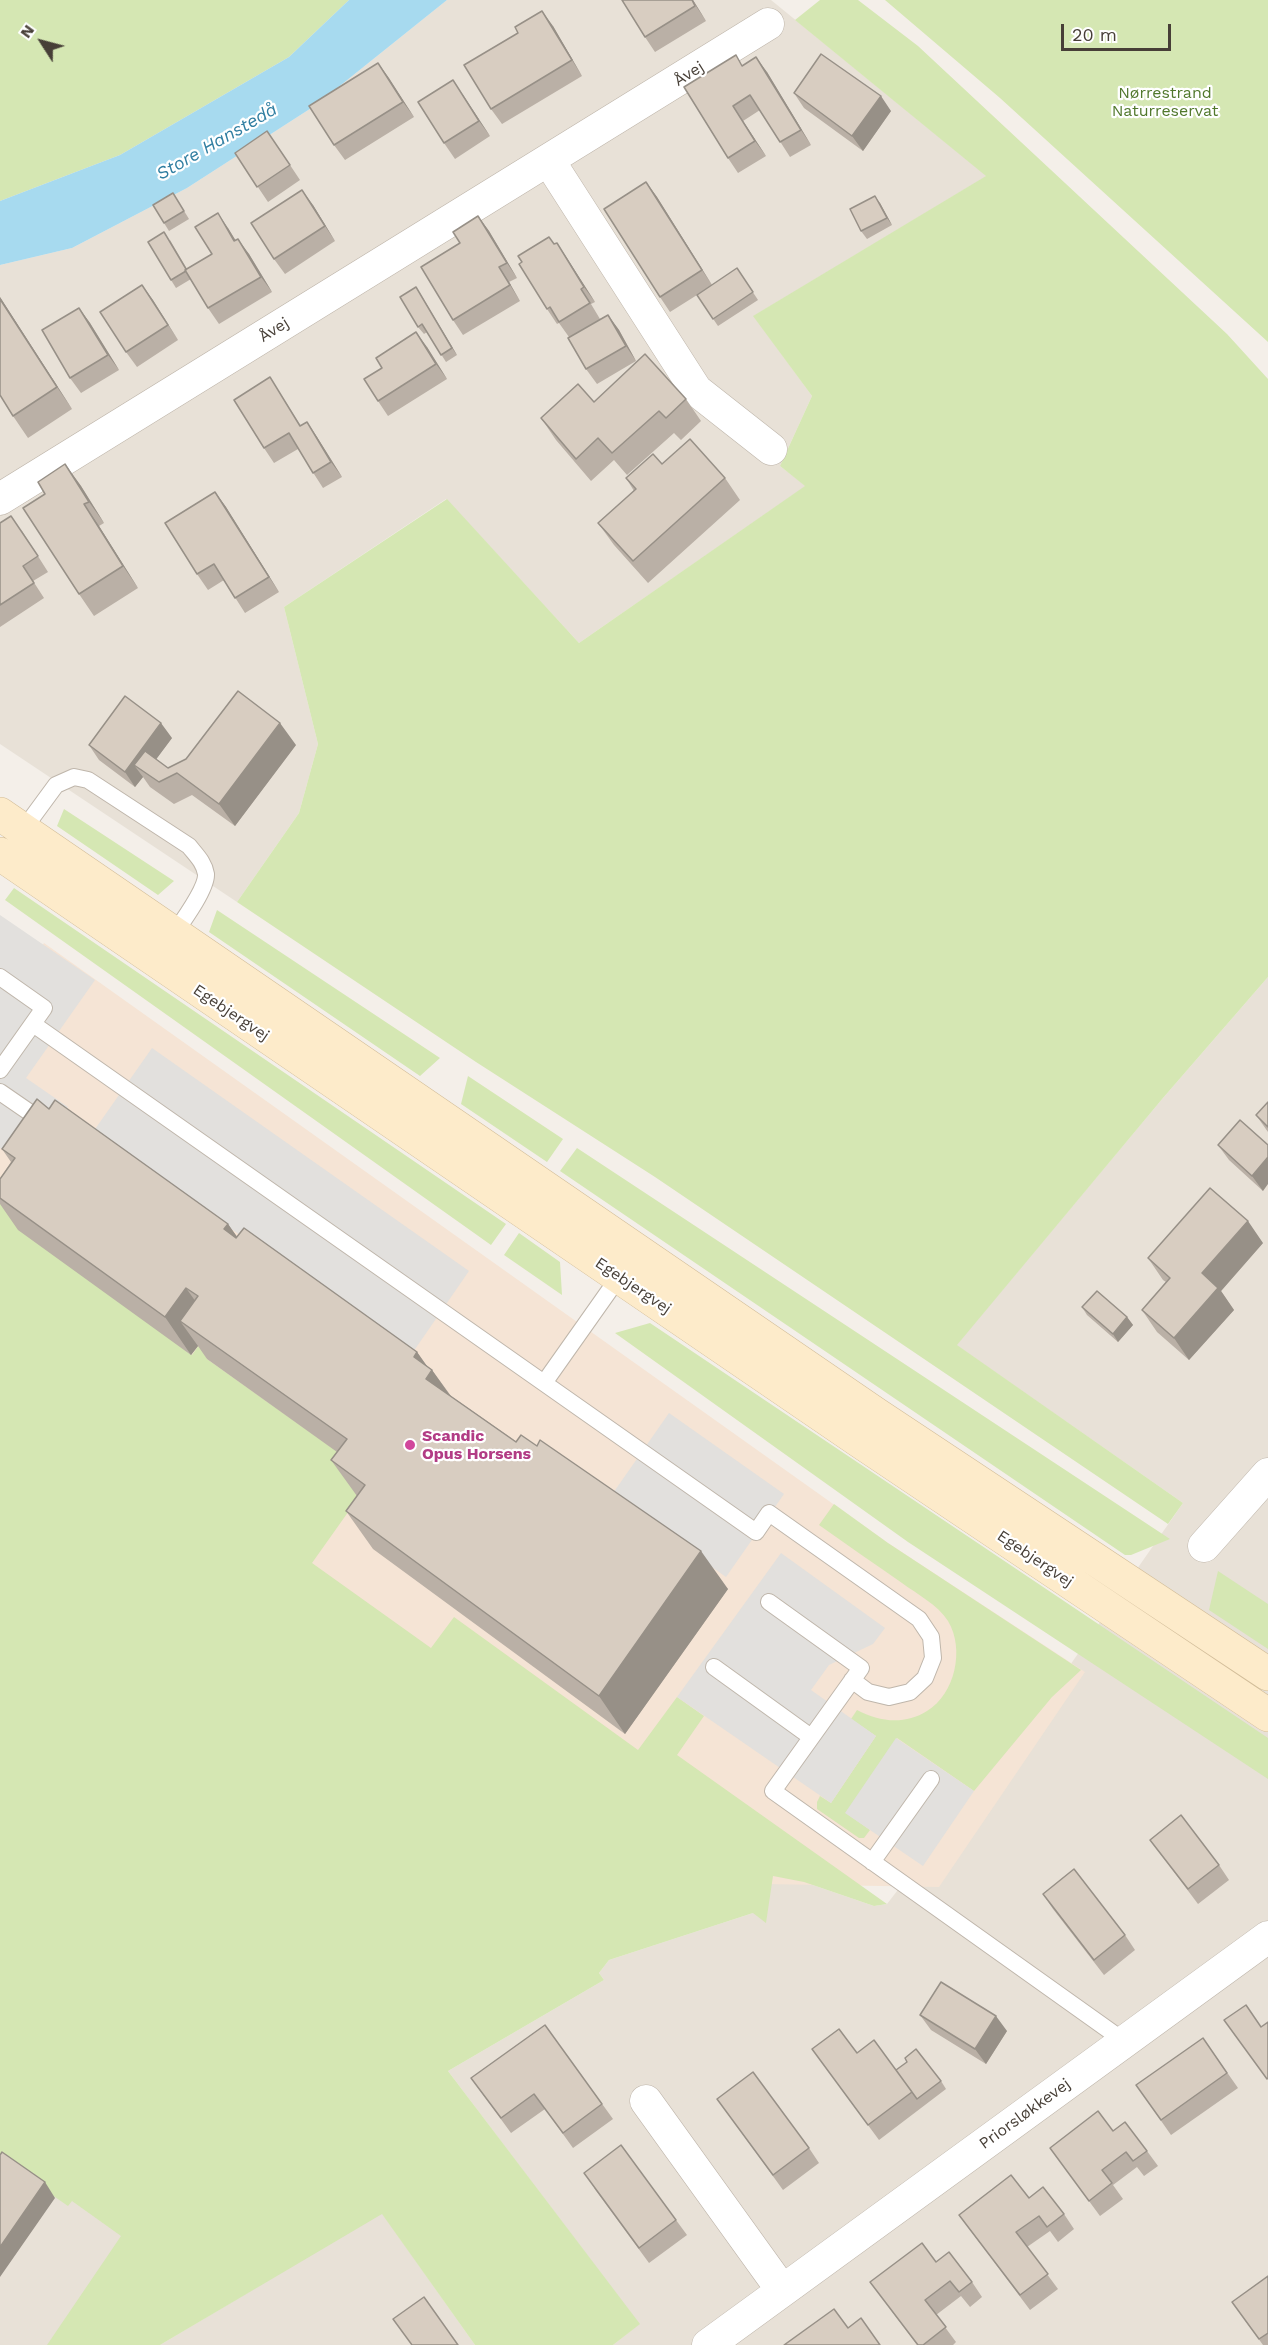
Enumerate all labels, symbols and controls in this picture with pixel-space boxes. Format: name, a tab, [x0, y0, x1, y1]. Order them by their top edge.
north arrow	[12, 12, 72, 72]
scale bar	[1064, 12, 1174, 50]
text: N	[16, 21, 38, 42]
text: 20 m	[1072, 24, 1117, 45]
street label: Åvej	[670, 57, 708, 91]
park label: Nørrestrand Naturreservat	[1112, 83, 1218, 121]
water label: Store Hanstedå	[153, 99, 281, 185]
street label: Åvej	[255, 313, 293, 347]
street label: Egebjergvej	[189, 980, 273, 1046]
street label: Egebjergvej	[591, 1253, 675, 1319]
place label: Scandic Opus Horsens	[422, 1426, 531, 1464]
marker: Scandic Opus Horsens	[403, 1438, 417, 1452]
street label: Egebjergvej	[993, 1526, 1077, 1592]
street label: Priorsløkkevej	[976, 2075, 1074, 2153]

